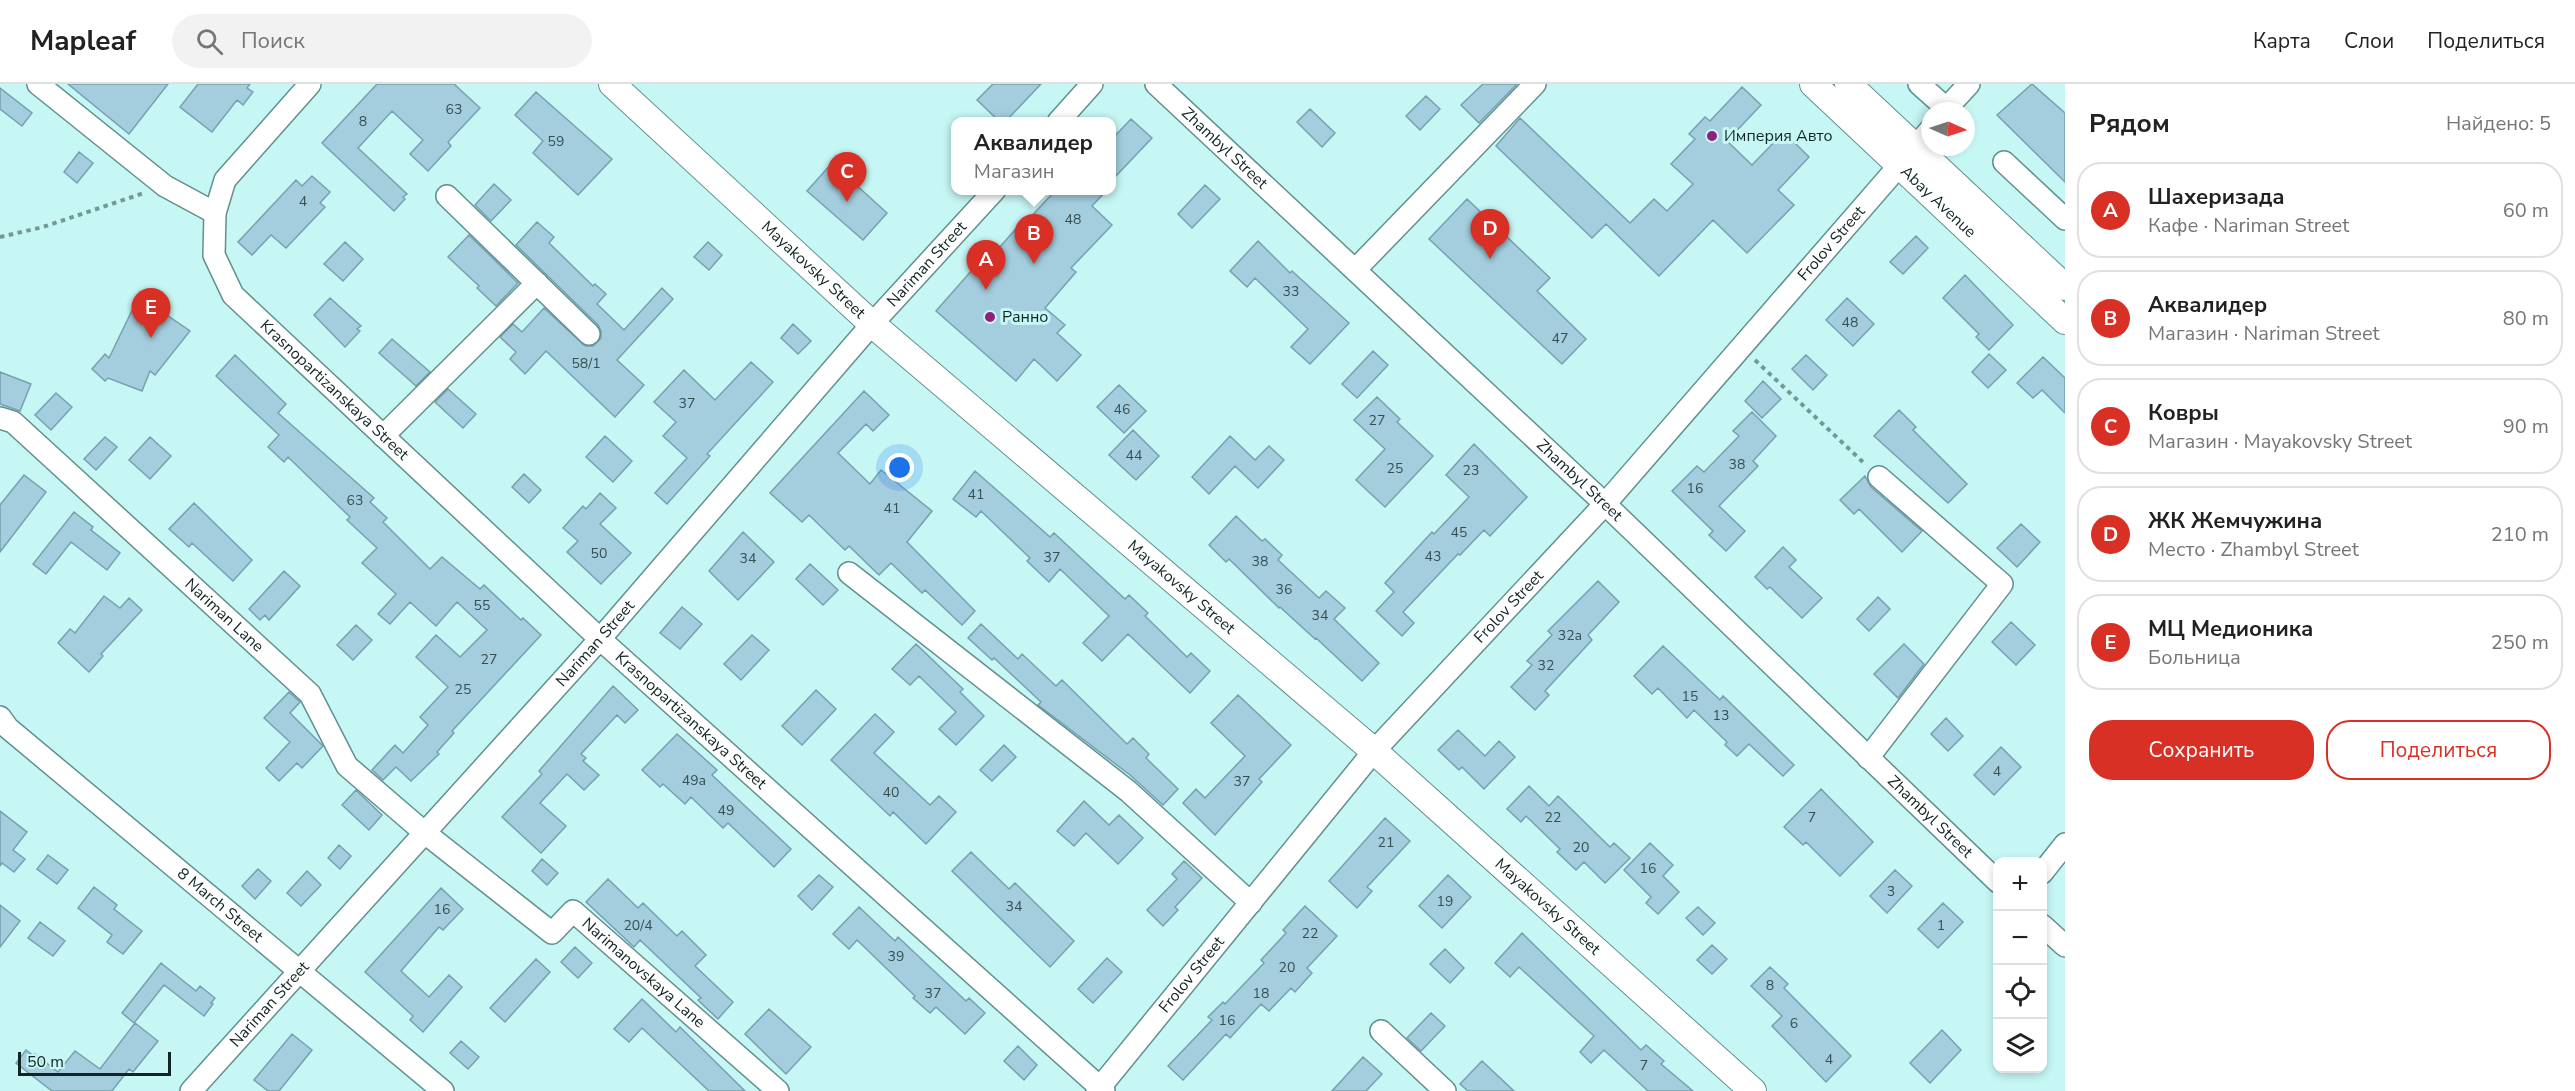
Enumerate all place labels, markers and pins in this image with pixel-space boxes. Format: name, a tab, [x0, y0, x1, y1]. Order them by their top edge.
place label: Империя Авто	[1724, 125, 1833, 147]
marker: Империя Авто	[1705, 129, 1719, 143]
pin: C	[828, 152, 866, 202]
pin: D	[1470, 210, 1510, 259]
pin: B	[1014, 214, 1054, 264]
pin: A	[966, 240, 1006, 290]
pin: E	[132, 288, 170, 338]
place label: Ранно	[1002, 306, 1048, 328]
marker: Ранно	[983, 310, 997, 324]

